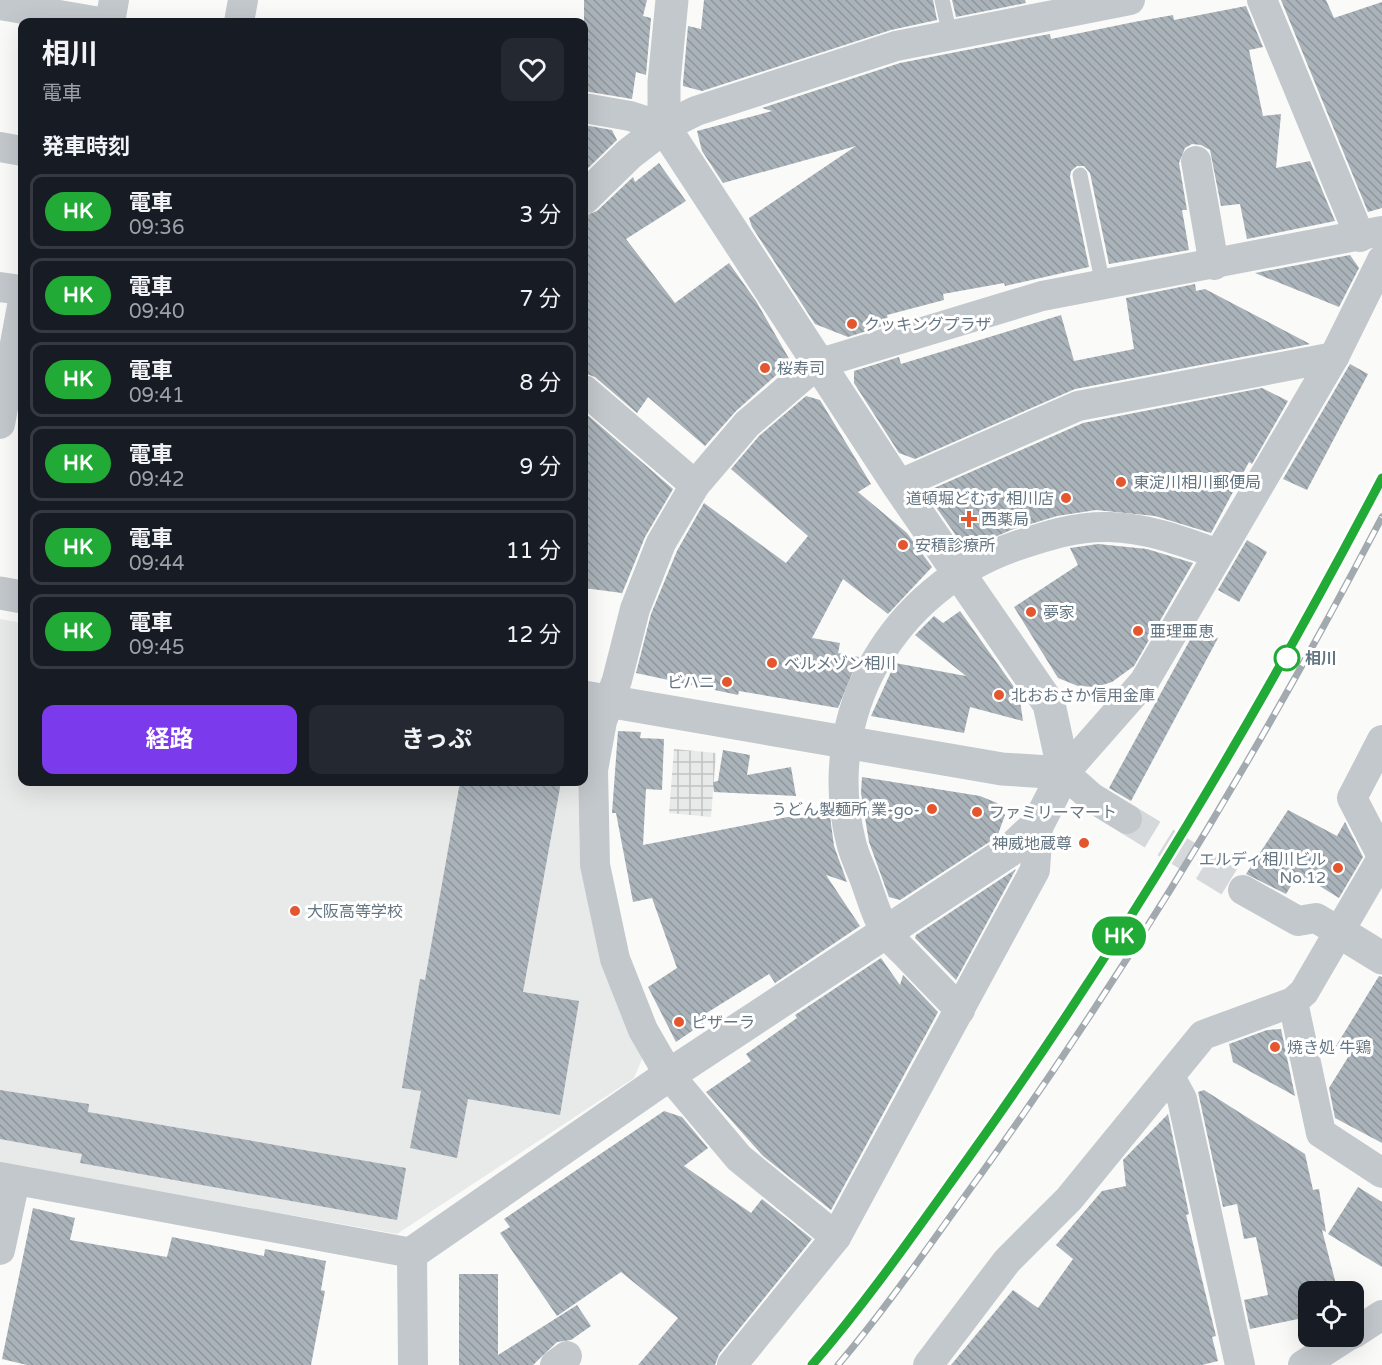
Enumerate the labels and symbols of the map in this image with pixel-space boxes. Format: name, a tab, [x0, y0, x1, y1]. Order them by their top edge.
place label: クッキングプラザ	[864, 315, 992, 335]
marker: クッキングプラザ	[845, 317, 859, 331]
place label: 桜寿司	[777, 359, 825, 379]
marker: 桜寿司	[758, 361, 772, 375]
place label: 東淀川相川郵便局	[1133, 473, 1261, 493]
marker: 東淀川相川郵便局	[1114, 475, 1128, 489]
place label: 道頓堀どむす 相川店	[906, 489, 1054, 509]
marker: 道頓堀どむす 相川店	[1059, 491, 1073, 505]
place label: 西薬局	[981, 510, 1029, 530]
marker: 西薬局	[962, 512, 976, 526]
place label: 安積診療所	[915, 536, 995, 556]
marker: 安積診療所	[896, 538, 910, 552]
place label: 夢家	[1043, 603, 1075, 623]
marker: 夢家	[1024, 605, 1038, 619]
place label: 亜理亜恵	[1150, 622, 1214, 642]
marker: 亜理亜恵	[1131, 624, 1145, 638]
marker: 相川	[1274, 645, 1300, 671]
place label: 相川	[1305, 649, 1337, 669]
place label: ベルメゾン相川	[784, 654, 896, 674]
marker: ベルメゾン相川	[765, 656, 779, 670]
place label: ビハニ	[667, 673, 715, 693]
marker: ビハニ	[720, 675, 734, 689]
place label: 北おおさか信用金庫	[1011, 686, 1155, 706]
marker: 北おおさか信用金庫	[992, 688, 1006, 702]
place label: うどん製麺所 業-go-	[771, 800, 920, 820]
marker: うどん製麺所 業-go-	[925, 802, 939, 816]
place label: ファミリーマート	[989, 803, 1117, 823]
marker: ファミリーマート	[970, 805, 984, 819]
place label: 神威地蔵尊	[992, 834, 1072, 854]
marker: 神威地蔵尊	[1077, 836, 1091, 850]
place label: エルディ相川ビル No.12	[1199, 850, 1326, 888]
marker: エルディ相川ビル No.12	[1331, 861, 1345, 875]
place label: 大阪高等学校	[307, 902, 403, 922]
marker: 大阪高等学校	[288, 904, 302, 918]
line badge: HK	[1092, 916, 1146, 956]
place label: ピザーラ	[691, 1013, 755, 1033]
marker: ピザーラ	[672, 1015, 686, 1029]
place label: 焼き処 牛鶏	[1287, 1038, 1371, 1058]
marker: 焼き処 牛鶏	[1268, 1040, 1282, 1054]

